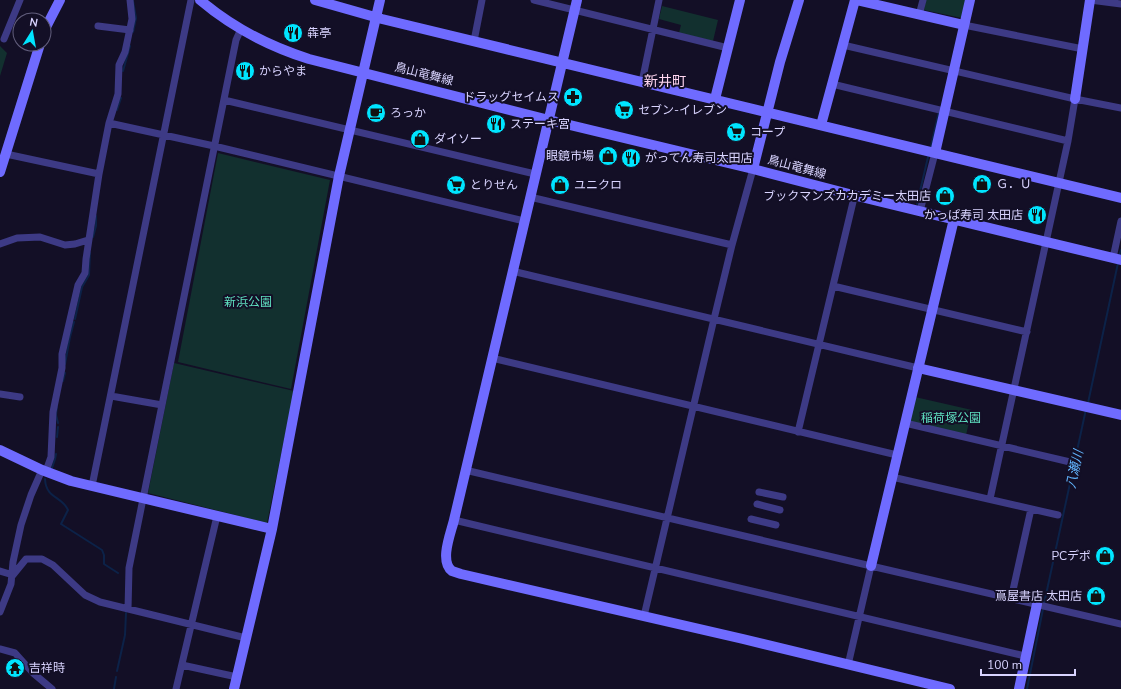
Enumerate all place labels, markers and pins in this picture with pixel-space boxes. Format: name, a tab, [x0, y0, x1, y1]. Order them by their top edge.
restaurant icon: 犇亭	[282, 22, 304, 44]
place label: 犇亭	[307, 25, 331, 41]
restaurant icon: からやま	[234, 60, 256, 82]
place label: からやま	[259, 63, 307, 79]
pharmacy icon: ドラッグセイムス	[562, 86, 584, 108]
place label: ドラッグセイムス	[463, 89, 559, 105]
supermarket icon: セブン-イレブン	[613, 99, 635, 121]
cafe icon: ろっか	[365, 102, 387, 124]
place label: セブン-イレブン	[638, 102, 727, 118]
place label: ろっか	[390, 105, 426, 121]
restaurant icon: ステーキ宮	[485, 113, 507, 135]
place label: ステーキ宮	[510, 116, 570, 132]
supermarket icon: コープ	[725, 121, 747, 143]
place label: コープ	[750, 124, 785, 140]
shop icon: ダイソー	[409, 128, 431, 150]
place label: ダイソー	[434, 131, 482, 147]
shop icon: 眼鏡市場	[597, 145, 619, 167]
restaurant icon: がってん寿司太田店	[620, 147, 642, 169]
place label: 眼鏡市場	[546, 148, 594, 164]
place label: がってん寿司太田店	[645, 150, 752, 166]
shop icon: Ｇ．Ｕ	[971, 173, 993, 195]
supermarket icon: とりせん	[445, 174, 467, 196]
shop icon: ユニクロ	[549, 174, 571, 196]
place label: Ｇ．Ｕ	[996, 176, 1032, 192]
place label: とりせん	[470, 177, 518, 193]
place label: ユニクロ	[574, 177, 622, 193]
shop icon: ブックマンズカカデミー太田店	[934, 185, 956, 207]
place label: ブックマンズカカデミー太田店	[763, 188, 931, 204]
restaurant icon: かっぱ寿司 太田店	[1026, 204, 1048, 226]
place label: かっぱ寿司 太田店	[924, 207, 1023, 223]
shop icon: PCデポ	[1094, 545, 1116, 567]
place label: PCデポ	[1051, 548, 1091, 564]
shop icon: 蔦屋書店 太田店	[1085, 585, 1107, 607]
place label: 蔦屋書店 太田店	[995, 588, 1082, 604]
temple icon: 吉祥時	[4, 657, 26, 679]
place label: 吉祥時	[29, 660, 65, 676]

